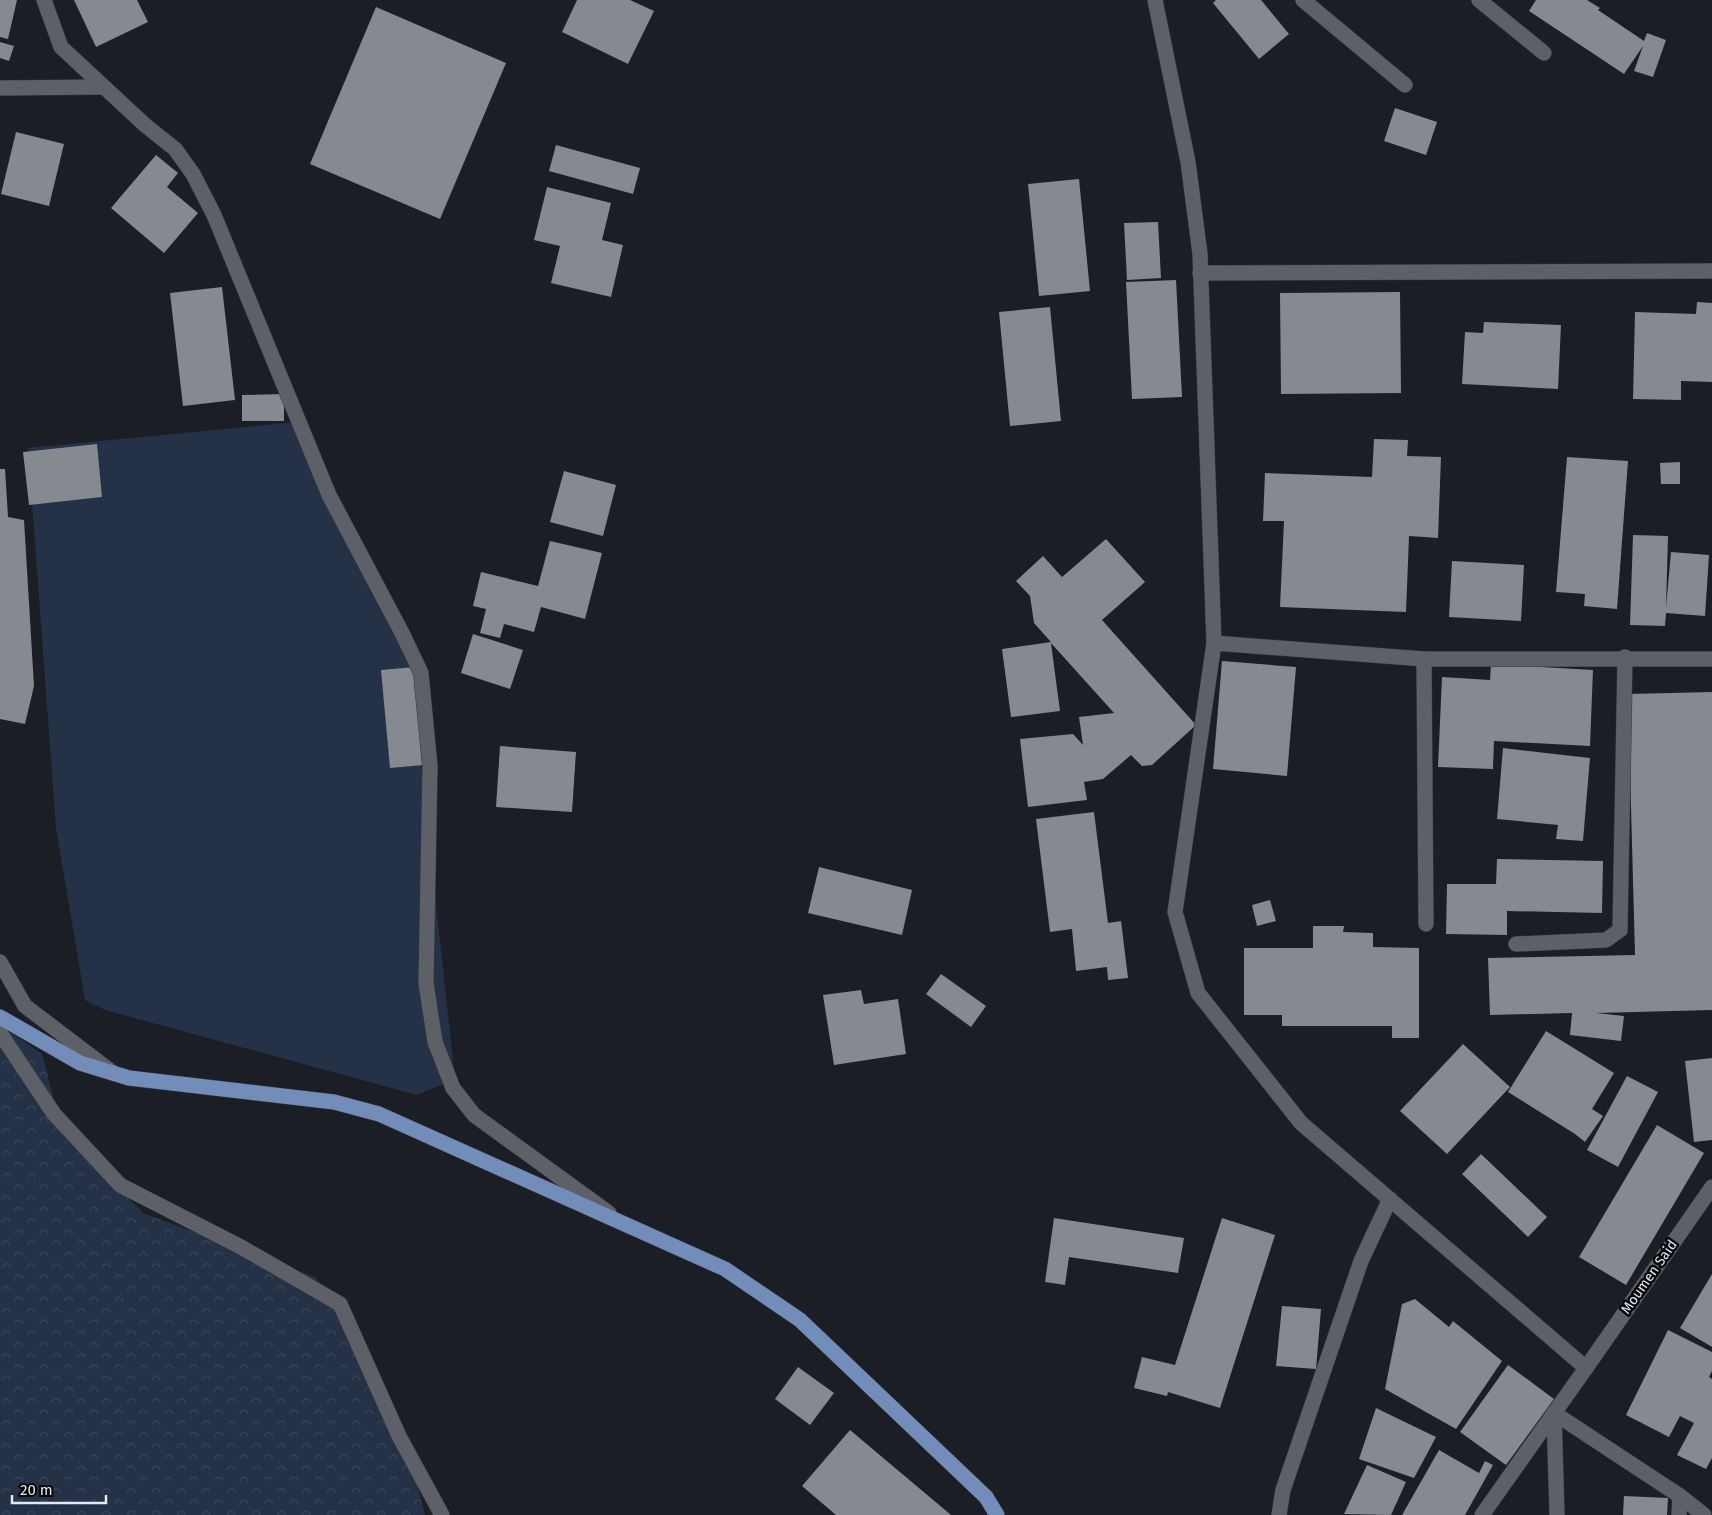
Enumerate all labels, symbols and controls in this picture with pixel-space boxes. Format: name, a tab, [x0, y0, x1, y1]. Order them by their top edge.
street label: Moumen Said	[1617, 1237, 1681, 1317]
scale bar	[12, 1472, 106, 1504]
text: 20 m	[20, 1481, 53, 1499]

